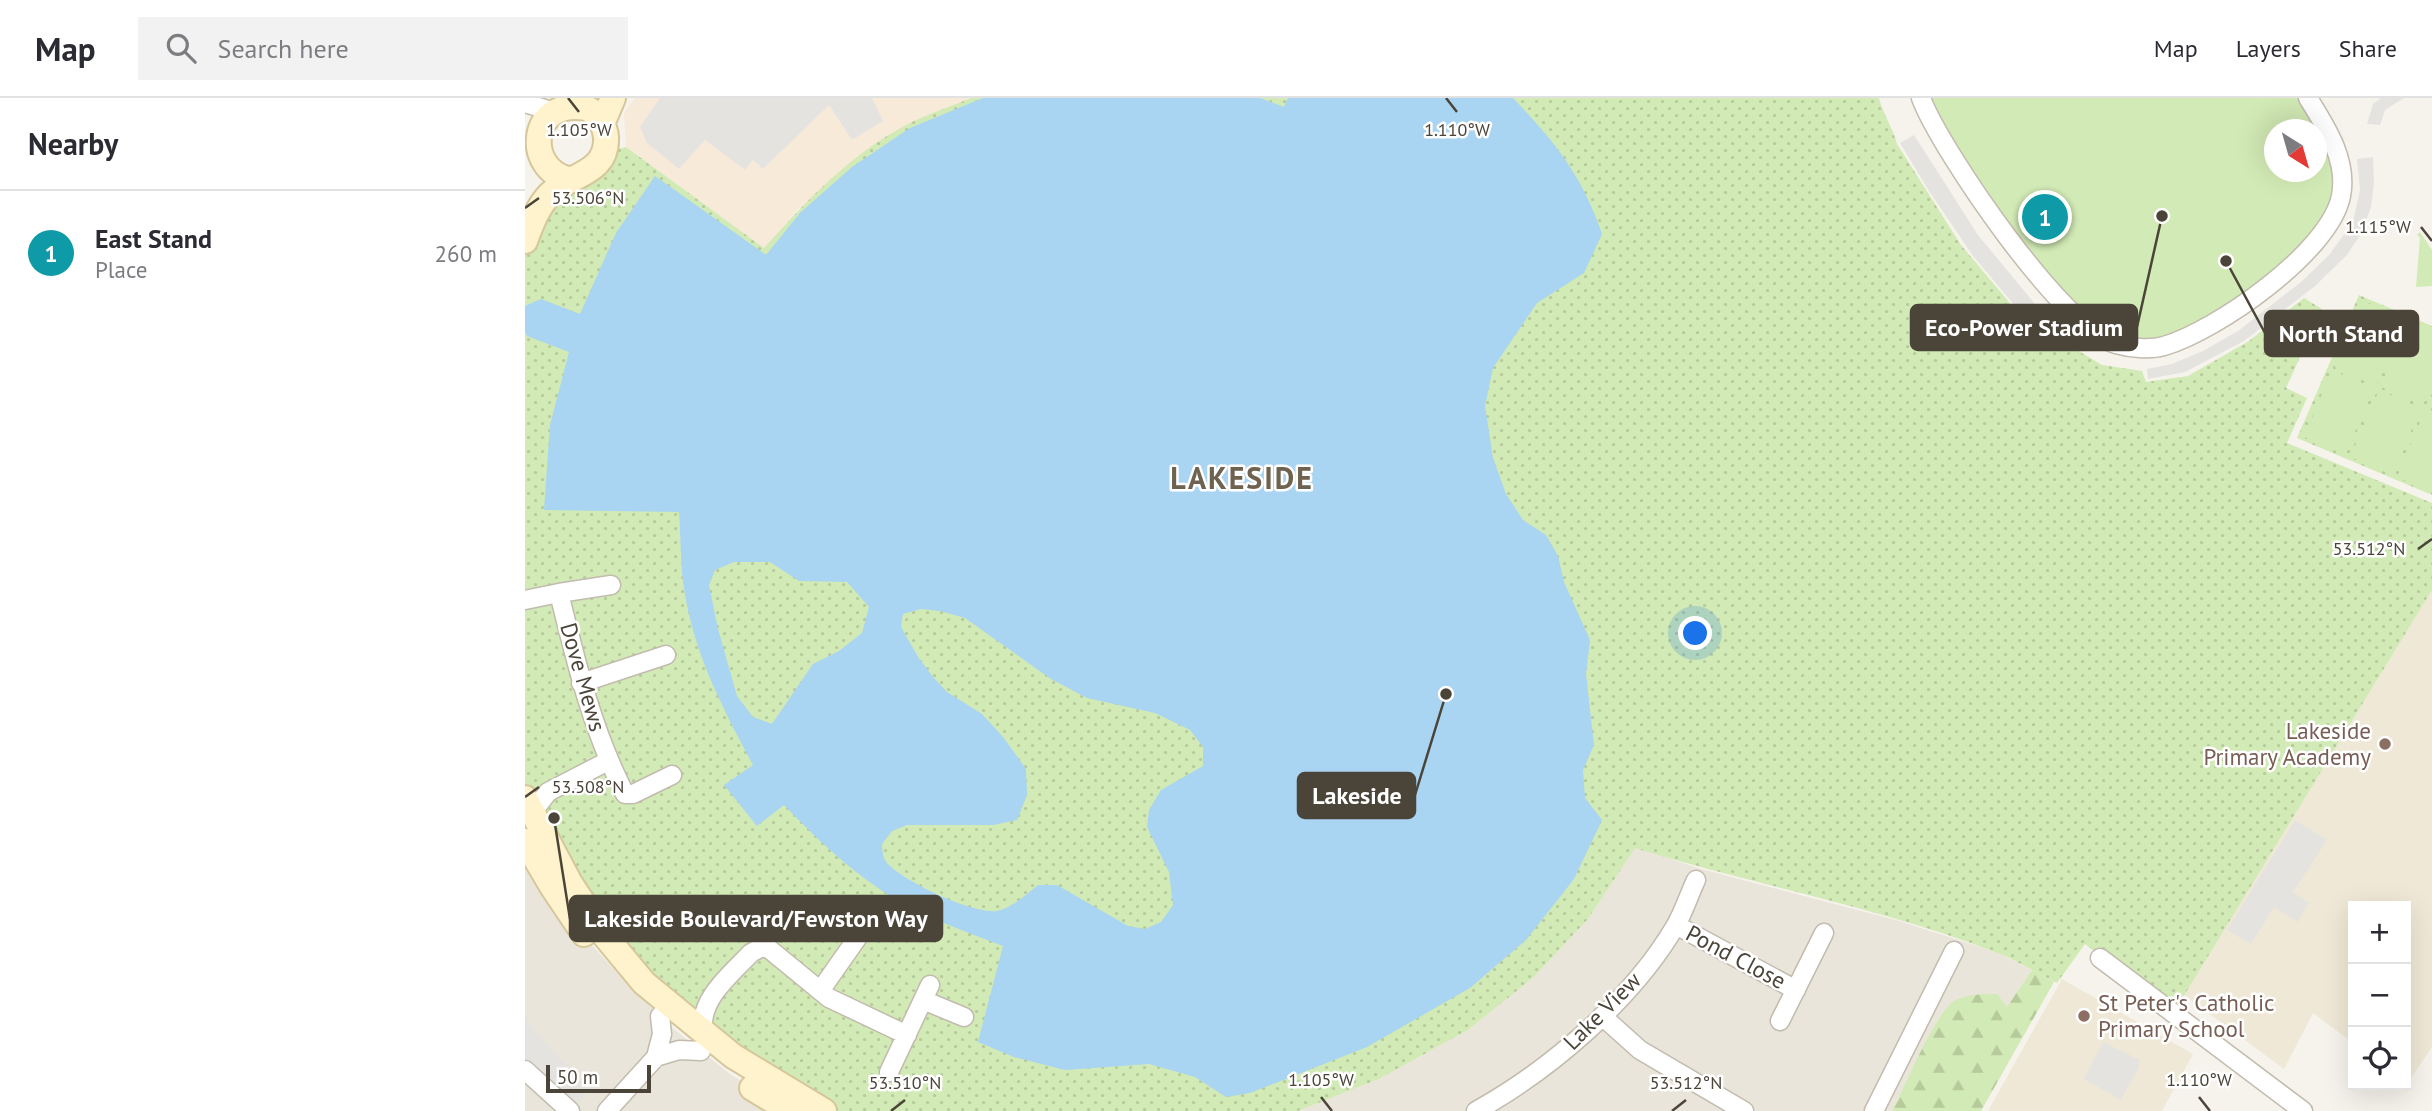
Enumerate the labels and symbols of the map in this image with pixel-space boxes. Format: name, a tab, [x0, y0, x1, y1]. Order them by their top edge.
text: 1.105°W	[546, 118, 612, 141]
text: 1.110°W	[1424, 118, 1490, 141]
north arrow	[2264, 119, 2327, 182]
text: 53.506°N	[552, 186, 624, 209]
pin: 1	[2022, 191, 2068, 243]
text: 1.115°W	[2345, 215, 2411, 238]
callout: Eco-Power Stadium	[1911, 305, 2137, 350]
callout: North Stand	[2265, 311, 2418, 356]
text: Eco-Power Stadium	[1925, 312, 2123, 343]
text: North Stand	[2279, 318, 2403, 349]
district label: LAKESIDE	[1170, 458, 1314, 497]
text: 53.512°N	[2333, 537, 2405, 560]
your location	[1678, 616, 1712, 650]
street label: Dove Mews	[554, 619, 613, 735]
place label: Lakeside Primary Academy	[2203, 716, 2371, 771]
marker: Lakeside Primary Academy	[2377, 736, 2393, 752]
callout: Lakeside	[1298, 773, 1415, 818]
text: 53.508°N	[552, 775, 624, 798]
text: Lakeside	[1312, 780, 1402, 811]
callout: Lakeside Boulevard/Fewston Way	[570, 896, 942, 941]
text: Lakeside Boulevard/Fewston Way	[584, 903, 928, 934]
street label: Pond Close	[1681, 918, 1791, 995]
street label: Lake View	[1557, 966, 1647, 1056]
place label: St Peter's Catholic Primary School	[2098, 988, 2274, 1043]
marker: St Peter's Catholic Primary School	[2076, 1008, 2092, 1024]
scale bar	[546, 1062, 651, 1094]
text: 1.105°W	[1288, 1068, 1354, 1091]
text: 1.110°W	[2166, 1068, 2232, 1091]
text: 53.510°N	[869, 1071, 941, 1094]
text: 53.512°N	[1650, 1071, 1722, 1094]

